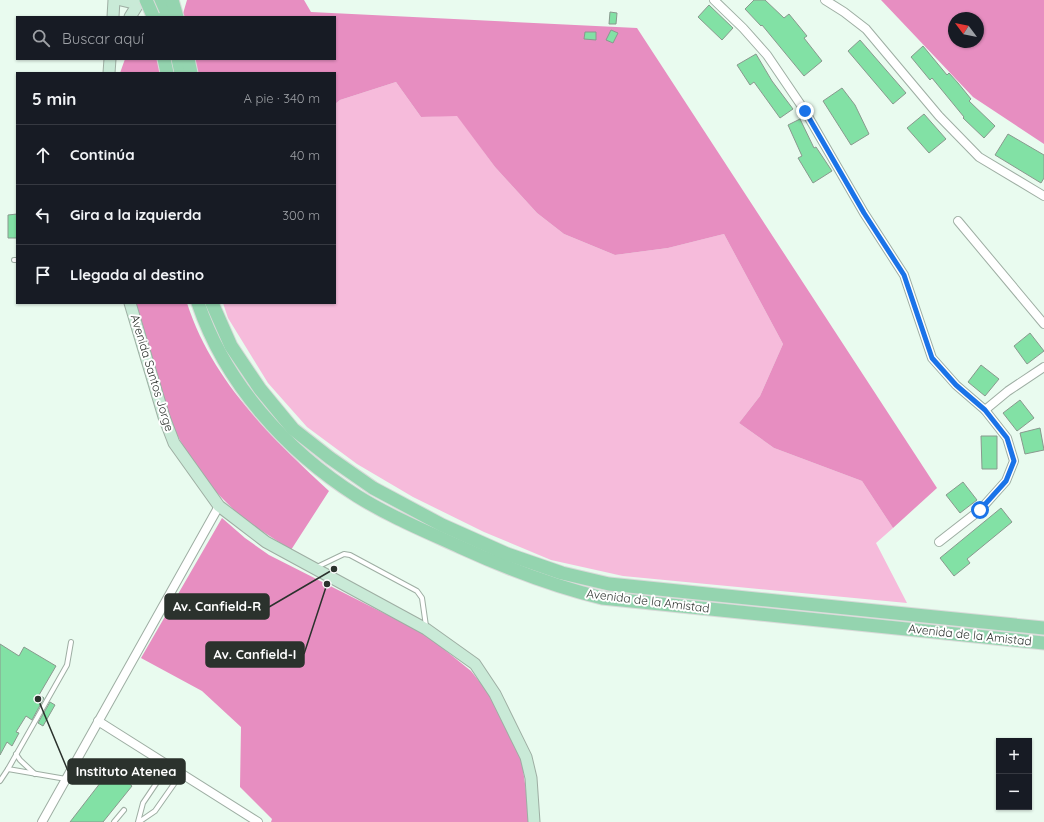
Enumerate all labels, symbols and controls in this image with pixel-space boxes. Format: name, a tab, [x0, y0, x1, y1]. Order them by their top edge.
north arrow	[948, 12, 984, 48]
search box	[16, 16, 336, 60]
icon: search	[30, 27, 52, 49]
text: Buscar aquí	[62, 29, 144, 48]
text: 5 min	[32, 88, 76, 109]
text: A pie · 340 m	[244, 90, 320, 106]
route end	[796, 102, 814, 120]
icon: ahead	[32, 144, 54, 166]
text: Continúa	[70, 145, 135, 164]
text: 40 m	[290, 147, 320, 163]
icon: left	[32, 204, 54, 226]
text: Gira a la izquierda	[70, 205, 202, 224]
text: 300 m	[282, 207, 320, 223]
icon: arrive	[32, 264, 54, 286]
text: Llegada al destino	[70, 265, 204, 284]
street label: Avenida Santos Jorge	[128, 313, 177, 433]
route start	[971, 501, 989, 519]
street label: Avenida de la Amistad	[586, 586, 711, 616]
callout: Av. Canfield-R	[165, 594, 269, 619]
text: Av. Canfield-R	[173, 598, 261, 614]
street label: Avenida de la Amistad	[908, 621, 1032, 648]
callout: Av. Canfield-I	[206, 642, 304, 667]
text: Av. Canfield-I	[214, 646, 296, 662]
map controls	[996, 738, 1032, 810]
button: +	[996, 738, 1032, 774]
callout: Instituto Atenea	[68, 759, 185, 784]
text: Instituto Atenea	[76, 763, 176, 779]
button: −	[996, 774, 1032, 810]

